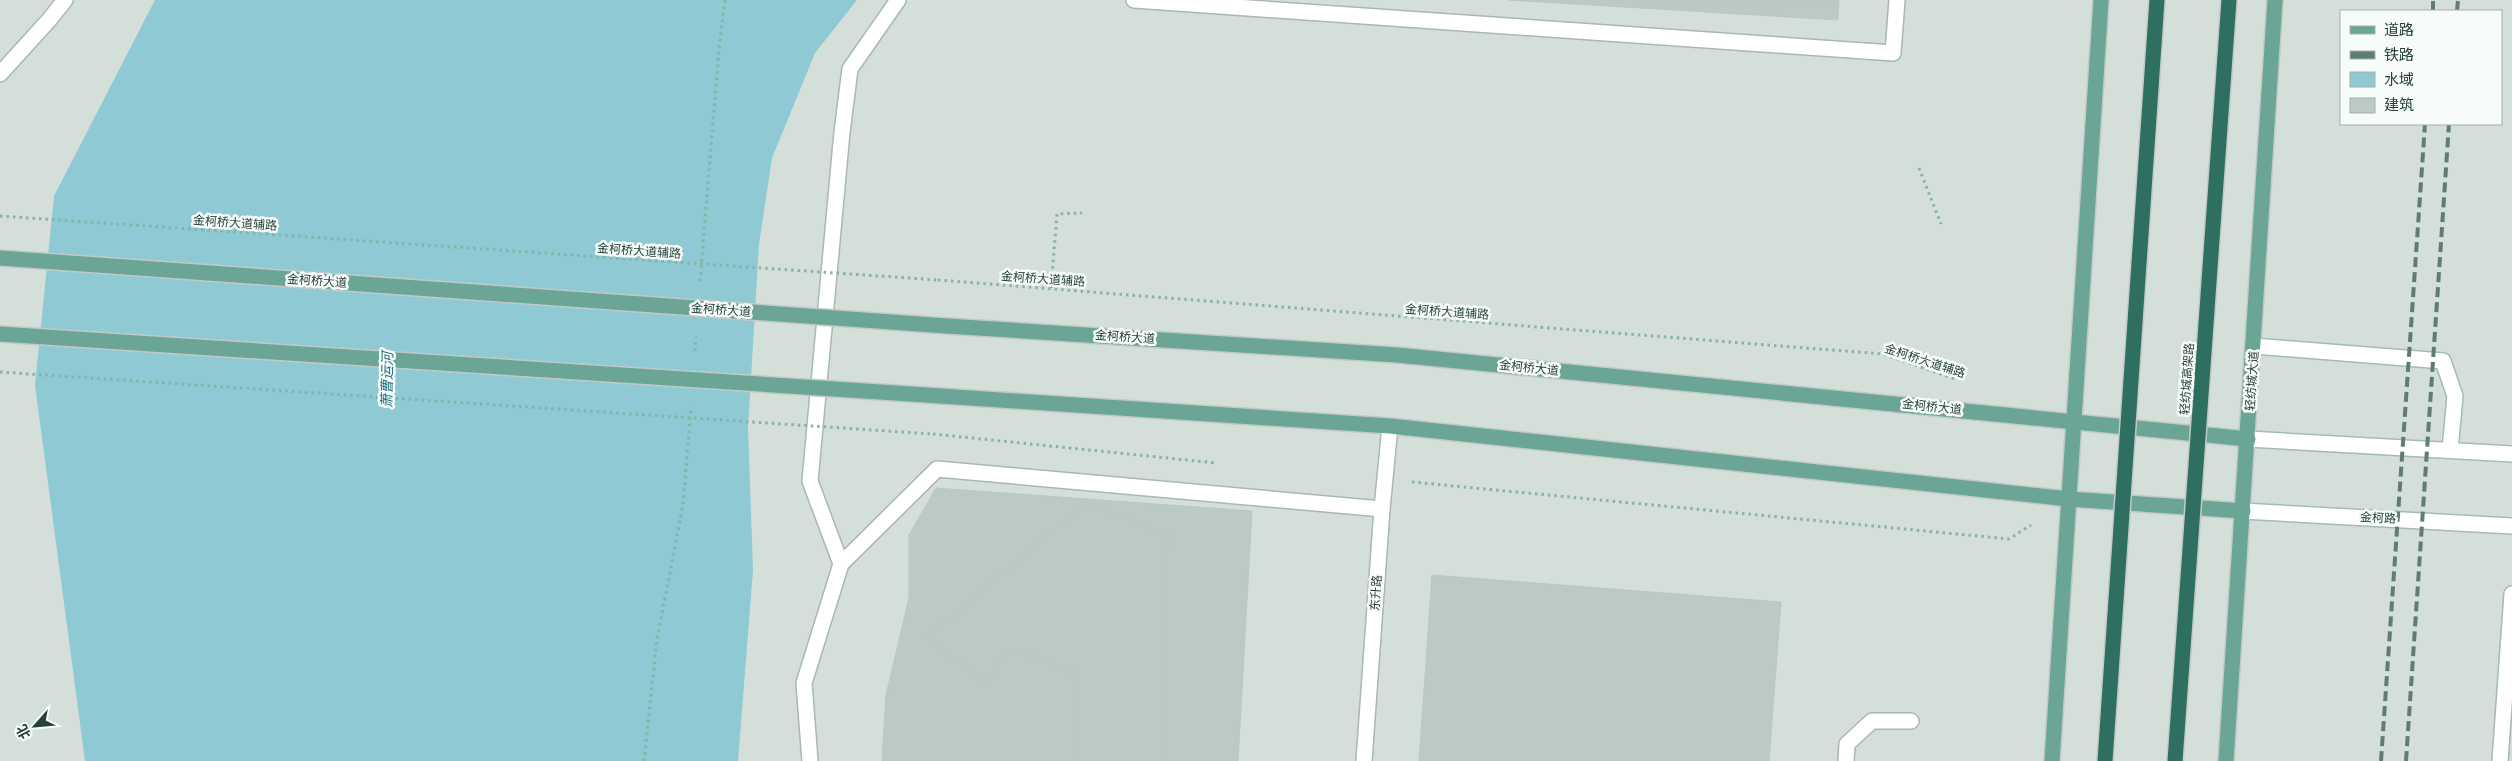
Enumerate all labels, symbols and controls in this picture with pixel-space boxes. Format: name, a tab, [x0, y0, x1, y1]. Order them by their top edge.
legend	[2340, 10, 2502, 125]
text: 道路	[2384, 19, 2414, 39]
text: 铁路	[2384, 44, 2414, 64]
text: 水域	[2384, 69, 2414, 89]
text: 建筑	[2384, 94, 2414, 114]
street label: 金柯桥大道辅路	[193, 211, 278, 234]
street label: 金柯桥大道辅路	[597, 239, 682, 262]
street label: 金柯桥大道辅路	[1001, 267, 1086, 290]
street label: 金柯桥大道	[287, 270, 348, 291]
street label: 金柯桥大道	[691, 299, 752, 320]
street label: 金柯桥大道辅路	[1405, 300, 1490, 323]
street label: 金柯桥大道	[1095, 326, 1156, 347]
street label: 金柯桥大道辅路	[1883, 339, 1968, 382]
street label: 轻纺城高架路	[2176, 342, 2197, 415]
water label: 萧曹运河	[377, 349, 397, 408]
street label: 轻纺城大道	[2241, 350, 2262, 411]
street label: 金柯桥大道	[1498, 356, 1560, 379]
street label: 金柯桥大道	[1901, 395, 1963, 418]
street label: 金柯路	[2360, 508, 2396, 527]
street label: 东升路	[1366, 574, 1385, 612]
north arrow	[10, 701, 60, 751]
text: 北	[11, 722, 35, 743]

